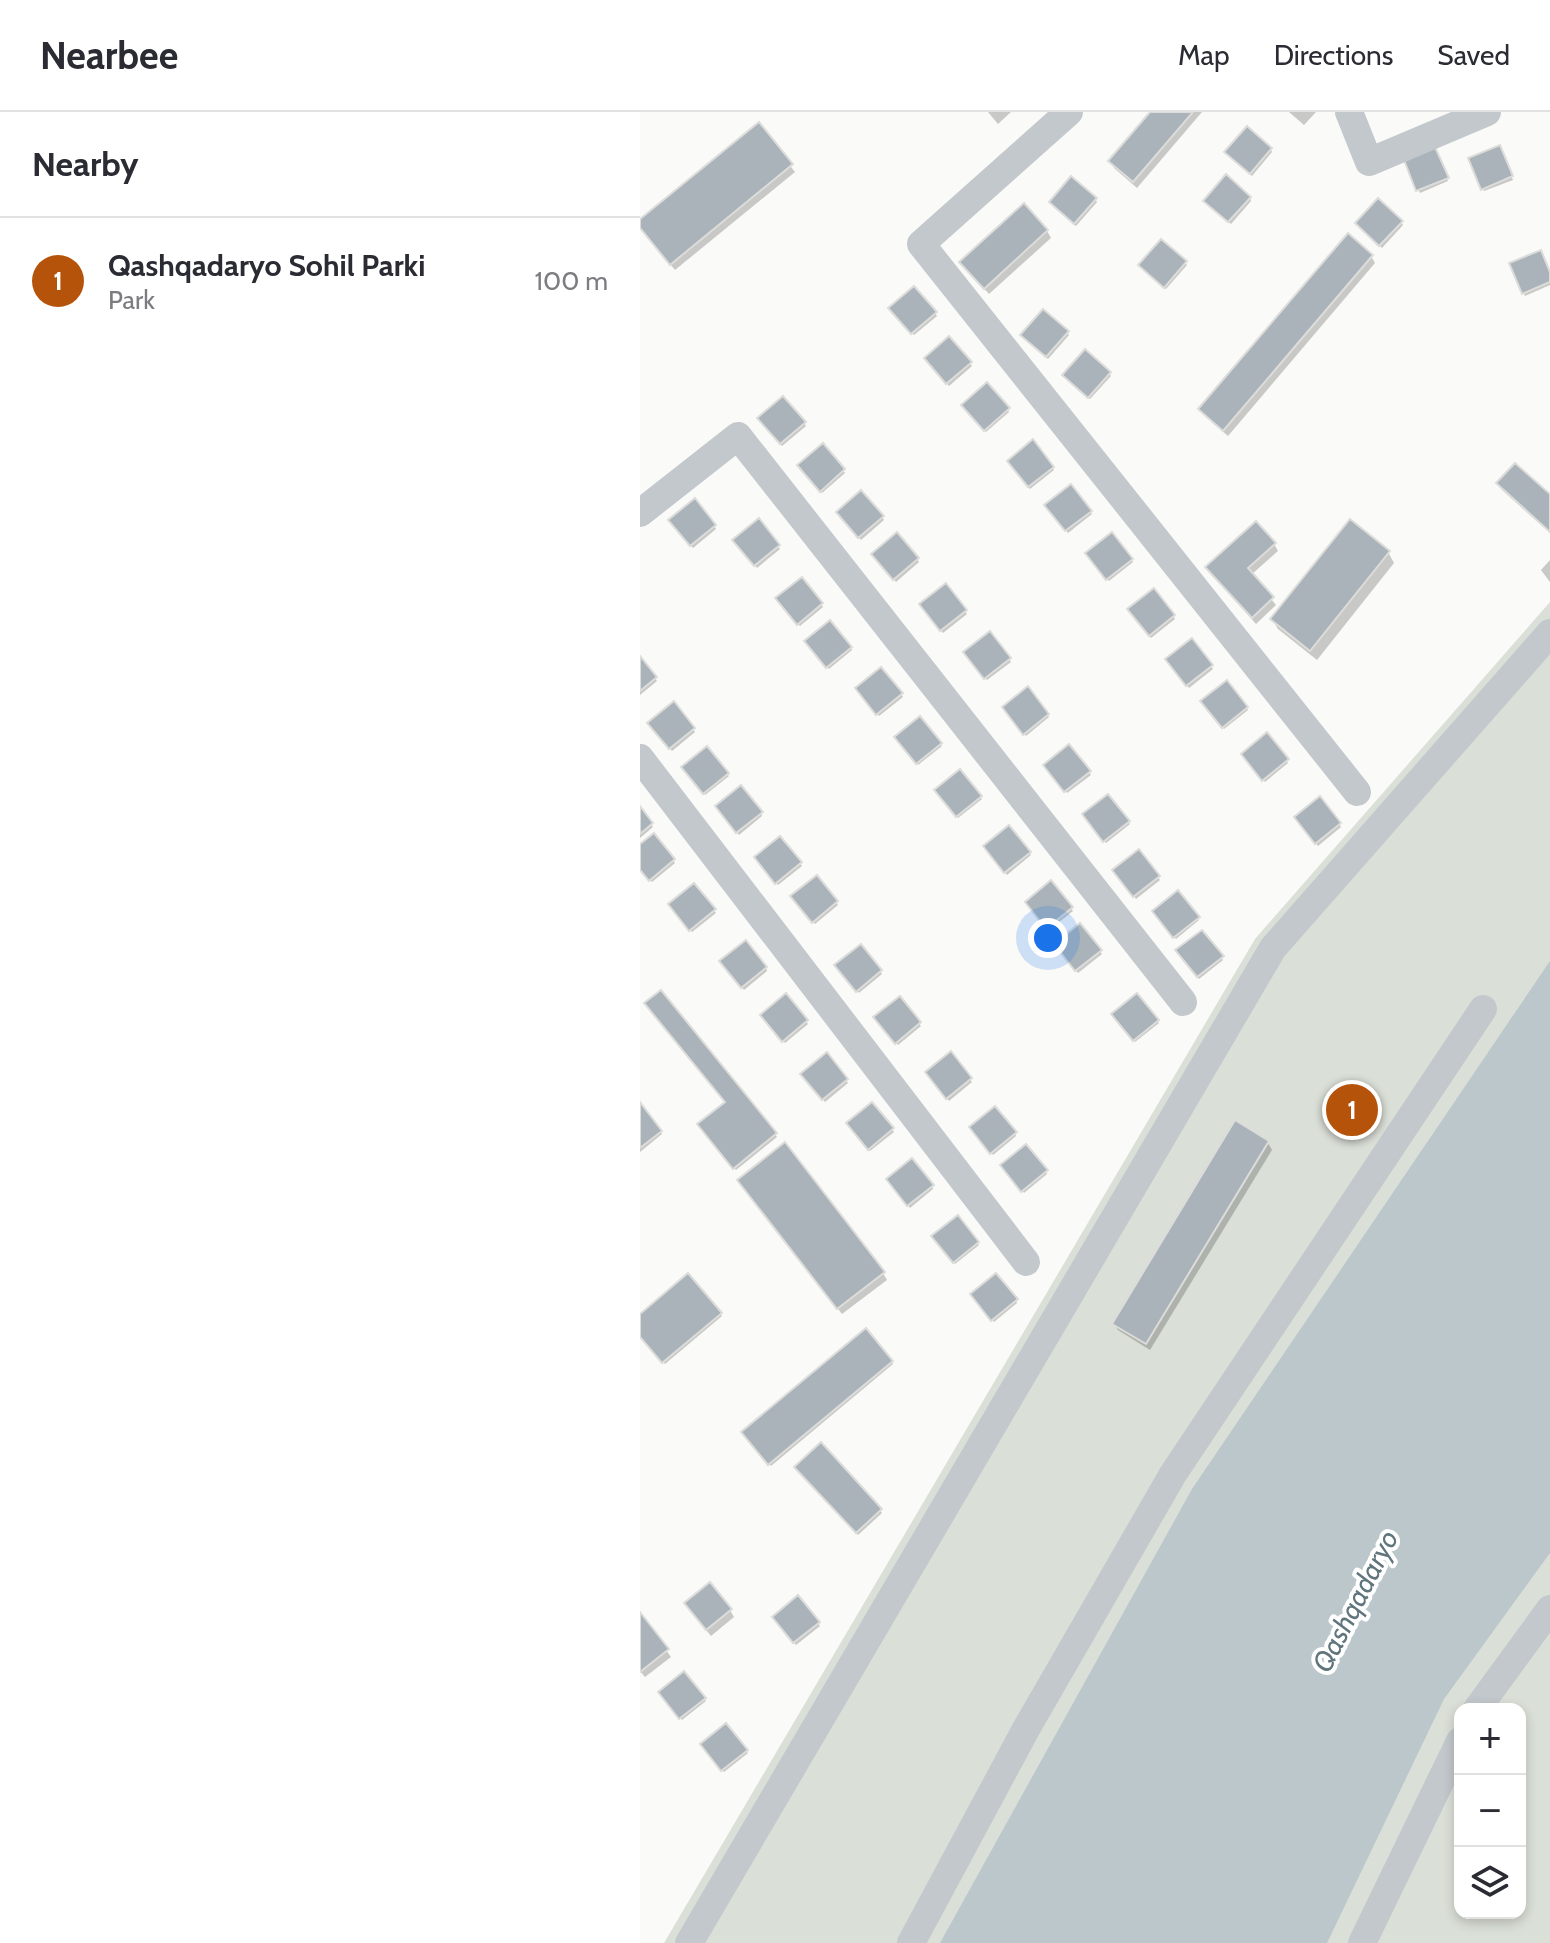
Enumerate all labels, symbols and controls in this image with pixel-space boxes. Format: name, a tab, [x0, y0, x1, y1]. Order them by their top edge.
text: Nearbee	[40, 32, 178, 79]
text: Map	[1178, 38, 1230, 72]
text: Directions	[1274, 38, 1393, 72]
text: Saved	[1437, 38, 1510, 72]
text: Nearby	[32, 143, 139, 185]
text: Qashqadaryo Sohil Parki	[108, 247, 425, 284]
text: 1	[53, 265, 63, 297]
text: 100 m	[535, 265, 608, 297]
text: Park	[108, 284, 155, 316]
your location	[1028, 918, 1068, 958]
pin: 1	[1326, 1080, 1378, 1140]
water label: Qashqadaryo	[1305, 1524, 1405, 1678]
map controls	[1454, 1703, 1526, 1919]
button: +	[1454, 1703, 1526, 1775]
button: −	[1454, 1775, 1526, 1847]
button: layers	[1454, 1847, 1526, 1919]

